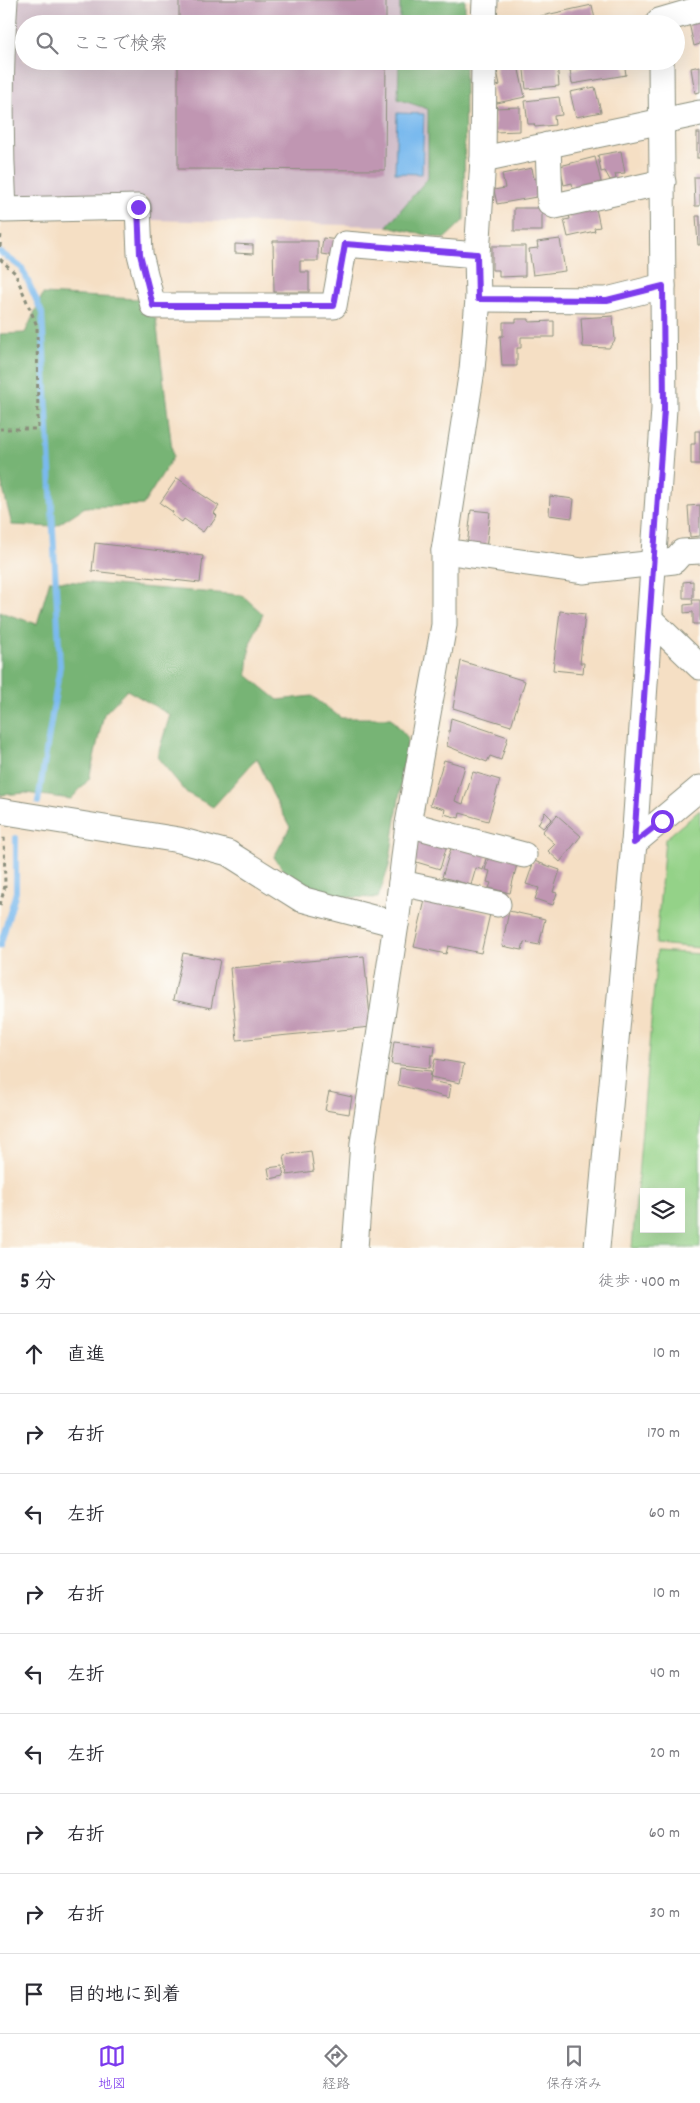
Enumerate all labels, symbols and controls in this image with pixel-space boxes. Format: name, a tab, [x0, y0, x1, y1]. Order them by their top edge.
search box	[15, 15, 685, 70]
icon: search	[33, 29, 61, 57]
text: ここで検索	[73, 32, 168, 59]
route end	[127, 196, 150, 219]
route start	[651, 810, 674, 833]
map controls	[640, 1188, 685, 1233]
button: layers	[640, 1188, 685, 1233]
text: 5 分	[20, 1268, 56, 1298]
text: 徒歩 · 400 m	[598, 1271, 680, 1294]
icon: ahead	[20, 1340, 48, 1368]
text: 10 m	[653, 1342, 680, 1365]
text: 直進	[67, 1343, 105, 1370]
icon: right	[20, 1420, 48, 1448]
text: 170 m	[647, 1422, 680, 1445]
text: 右折	[67, 1423, 105, 1450]
icon: left	[20, 1500, 48, 1528]
text: 60 m	[649, 1502, 680, 1525]
text: 左折	[67, 1503, 105, 1530]
icon: right	[20, 1580, 48, 1608]
text: 10 m	[653, 1582, 680, 1605]
text: 右折	[67, 1583, 105, 1610]
icon: left	[20, 1660, 48, 1688]
text: 40 m	[650, 1662, 680, 1685]
text: 左折	[67, 1663, 105, 1690]
icon: left	[20, 1740, 48, 1768]
text: 20 m	[650, 1742, 680, 1765]
text: 左折	[67, 1743, 105, 1770]
icon: right	[20, 1820, 48, 1848]
text: 60 m	[649, 1822, 680, 1845]
text: 右折	[67, 1823, 105, 1850]
icon: right	[20, 1900, 48, 1928]
text: 30 m	[650, 1902, 680, 1925]
text: 右折	[67, 1903, 105, 1930]
icon: arrive	[20, 1980, 48, 2008]
text: 目的地に到着	[67, 1983, 181, 2010]
tab: 地図	[98, 2042, 126, 2095]
tab: 経路	[322, 2042, 350, 2095]
tab: 保存済み	[546, 2042, 602, 2095]

